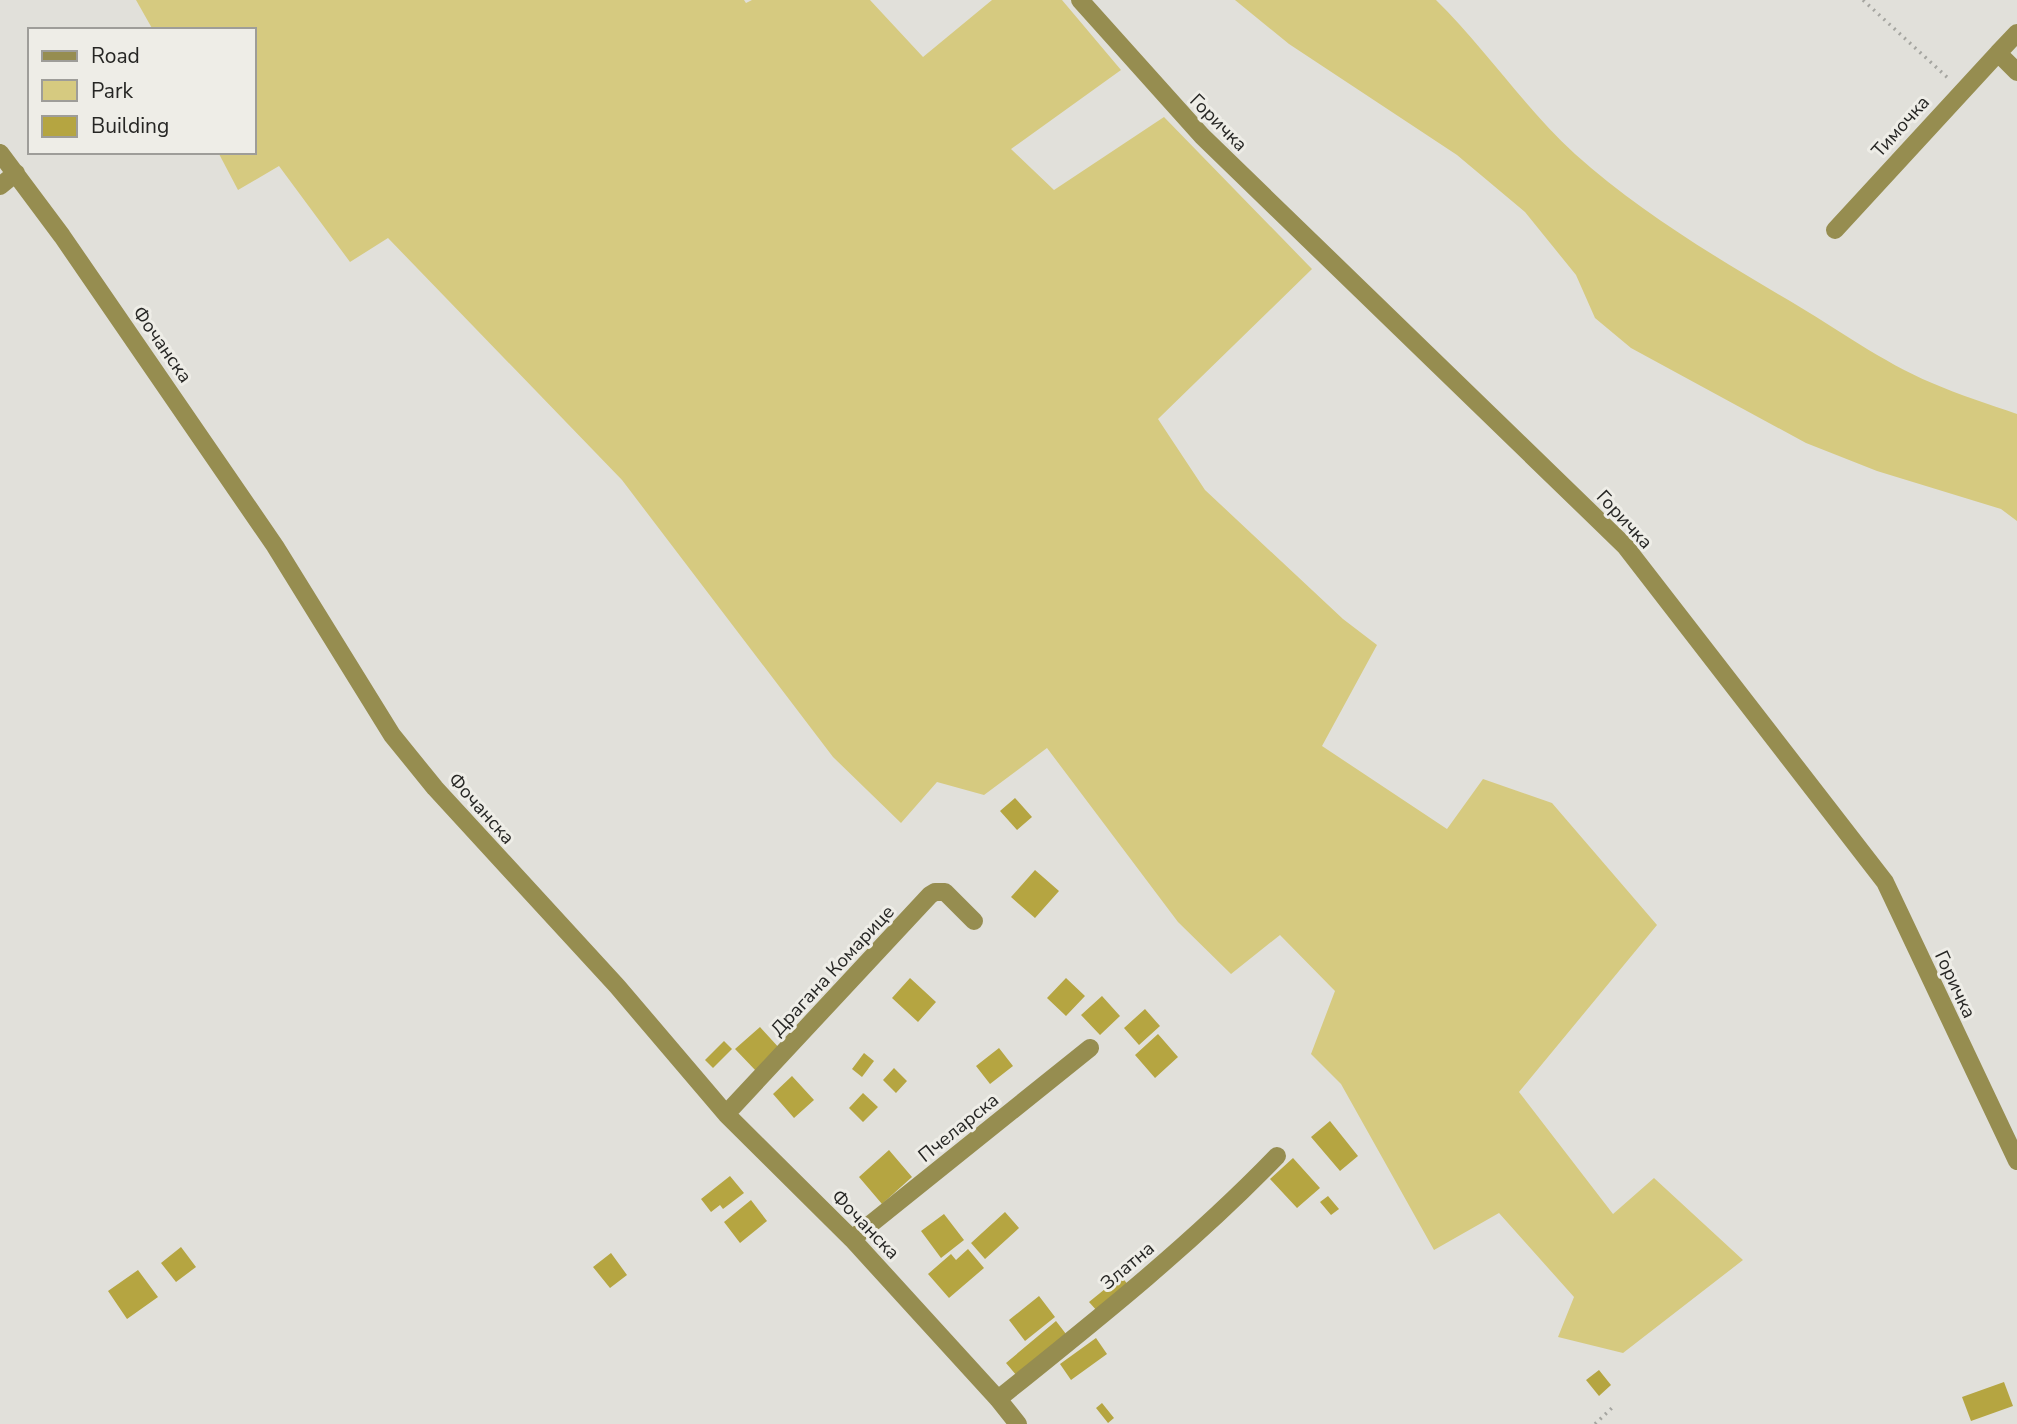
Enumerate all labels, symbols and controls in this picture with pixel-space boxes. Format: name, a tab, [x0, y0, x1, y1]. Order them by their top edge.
legend	[28, 28, 256, 154]
text: Road	[91, 42, 140, 70]
text: Park	[91, 77, 133, 105]
street label: Горичка	[1184, 88, 1253, 157]
street label: Тимочка	[1866, 90, 1936, 163]
text: Building	[91, 112, 169, 140]
street label: Фочанска	[126, 301, 198, 388]
street label: Горичка	[1590, 485, 1658, 555]
street label: Фочанска	[442, 767, 520, 850]
street label: Драгана Комарице	[765, 899, 900, 1042]
street label: Горичка	[1928, 946, 1982, 1022]
street label: Пчеларска	[913, 1087, 1004, 1168]
street label: Фочанска	[825, 1184, 905, 1265]
street label: Златна	[1095, 1236, 1160, 1296]

